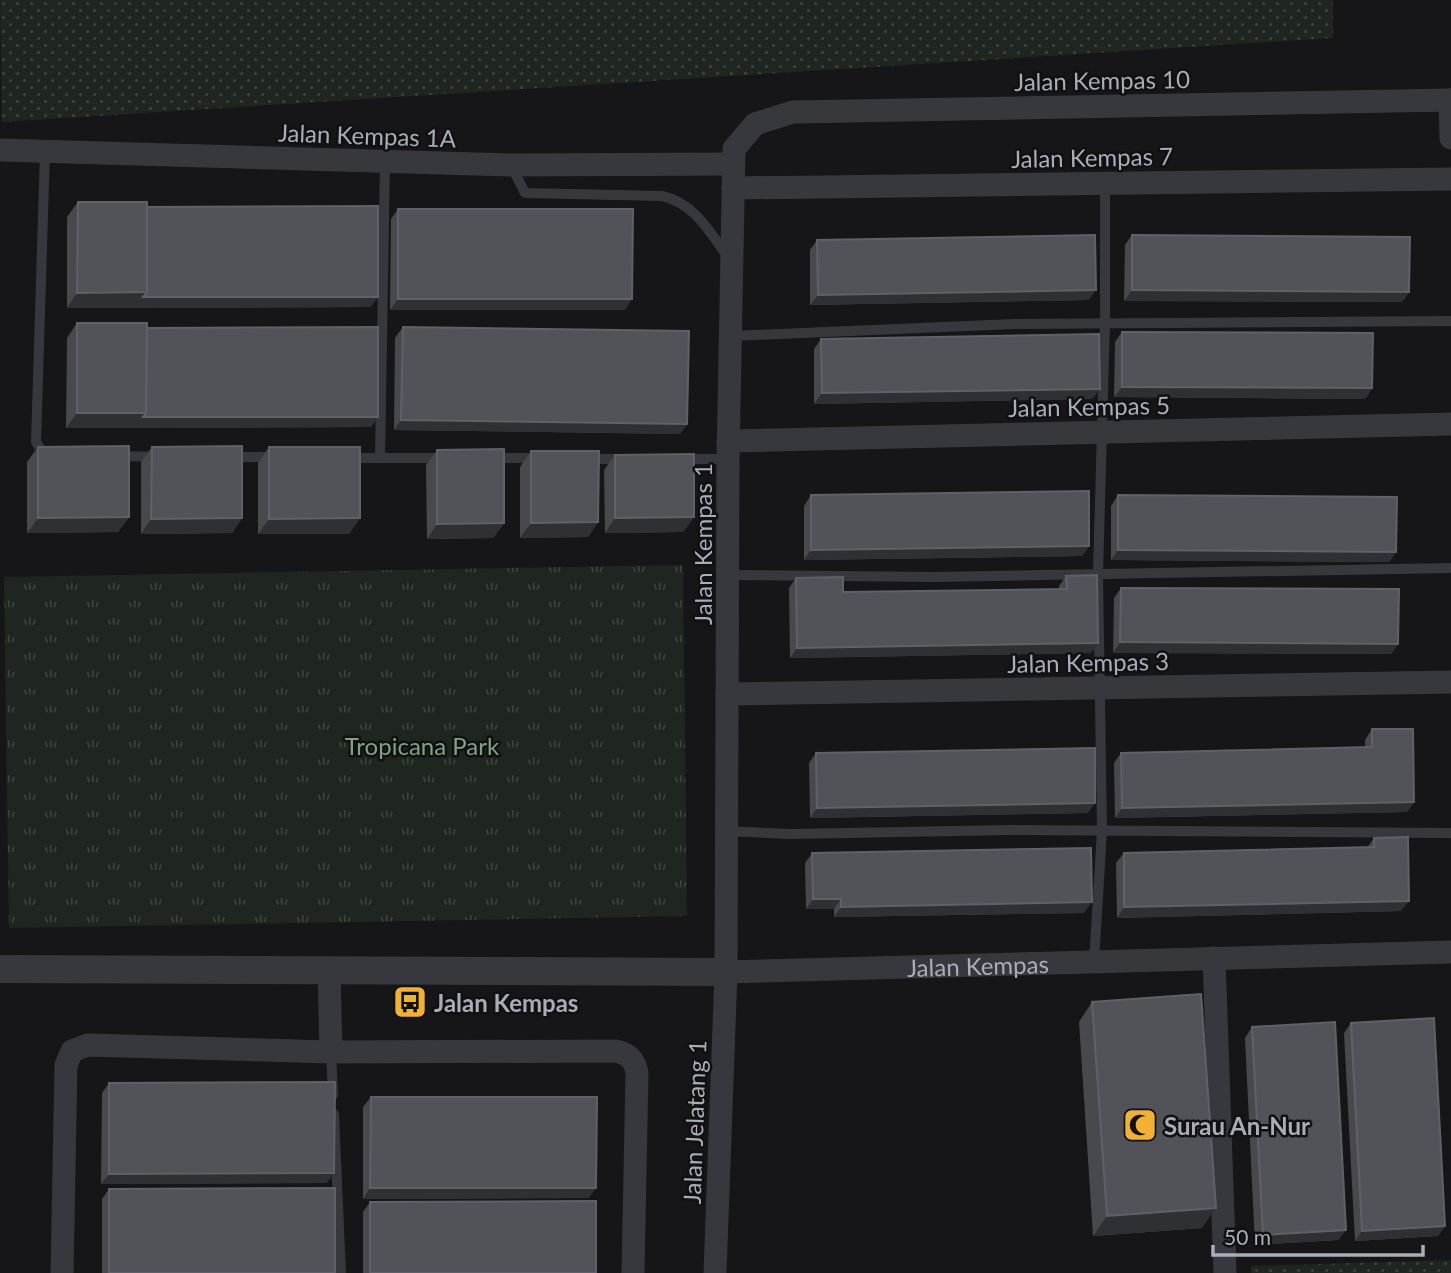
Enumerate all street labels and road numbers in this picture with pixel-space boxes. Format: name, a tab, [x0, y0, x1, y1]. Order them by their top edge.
street label: Jalan Kempas 10	[1014, 64, 1190, 96]
street label: Jalan Kempas 1A	[277, 117, 457, 153]
street label: Jalan Kempas 7	[1011, 141, 1173, 173]
street label: Jalan Kempas 5	[1008, 390, 1170, 422]
street label: Jalan Kempas 1	[688, 463, 717, 625]
street label: Jalan Kempas 3	[1007, 646, 1169, 678]
street label: Jalan Kempas	[907, 949, 1049, 982]
street label: Jalan Jelatang 1	[677, 1039, 711, 1205]

